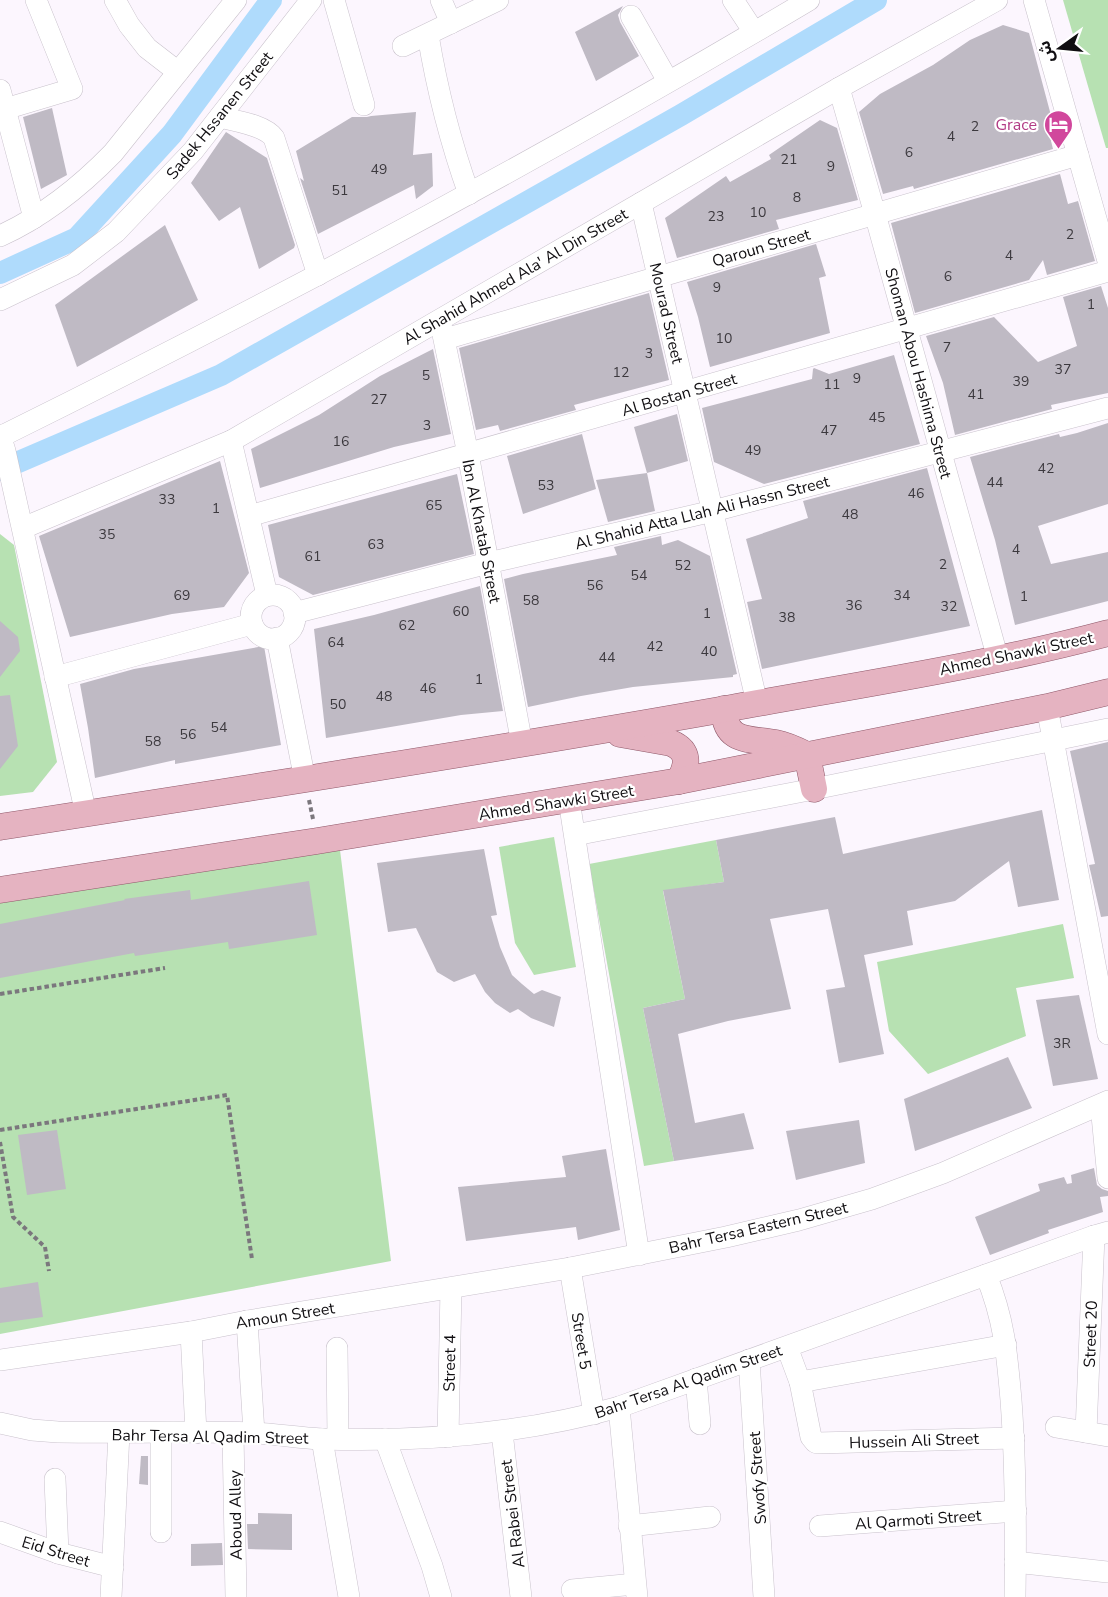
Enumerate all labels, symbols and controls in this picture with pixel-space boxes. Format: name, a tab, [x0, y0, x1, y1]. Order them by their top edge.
north arrow	[1030, 18, 1090, 78]
text: ش	[1033, 38, 1060, 65]
street label: Sadek Hssanen Street	[161, 47, 279, 184]
hotel icon: Grace	[1042, 108, 1074, 150]
place label: Grace	[995, 114, 1037, 136]
house number: 2	[971, 117, 979, 136]
house number: 4	[947, 127, 955, 146]
house number: 6	[905, 143, 913, 162]
house number: 21	[781, 150, 797, 169]
house number: 9	[827, 157, 835, 176]
house number: 49	[371, 160, 387, 179]
house number: 51	[332, 181, 348, 200]
house number: 8	[793, 188, 801, 207]
street label: Al Shahid Ahmed Ala' Al Din Street	[399, 203, 632, 350]
house number: 10	[750, 203, 766, 222]
house number: 23	[708, 207, 724, 226]
street label: Qaroun Street	[710, 223, 813, 272]
house number: 2	[1066, 225, 1074, 244]
house number: 4	[1005, 246, 1013, 265]
street label: Mourad Street	[644, 261, 688, 366]
street label: Shoman Abou Hashima Street	[879, 265, 957, 481]
house number: 6	[944, 267, 952, 286]
house number: 9	[713, 278, 721, 297]
house number: 1	[1087, 295, 1095, 314]
house number: 10	[716, 329, 732, 348]
house number: 7	[943, 338, 951, 357]
house number: 3	[645, 344, 653, 363]
house number: 37	[1055, 360, 1071, 379]
house number: 12	[613, 363, 629, 382]
house number: 5	[422, 366, 430, 385]
street label: Al Bostan Street	[619, 368, 740, 422]
house number: 9	[853, 369, 861, 388]
house number: 39	[1013, 372, 1029, 391]
house number: 11	[824, 375, 840, 394]
house number: 41	[968, 385, 984, 404]
house number: 27	[371, 390, 387, 409]
house number: 45	[869, 408, 885, 427]
house number: 3	[423, 416, 431, 435]
house number: 47	[821, 421, 837, 440]
house number: 16	[333, 432, 349, 451]
house number: 49	[745, 441, 761, 460]
street label: Ibn Al Khatab Street	[456, 457, 506, 605]
house number: 42	[1038, 459, 1054, 478]
street label: Al Shahid Atta Llah Ali Hassn Street	[573, 471, 832, 555]
house number: 44	[987, 473, 1003, 492]
house number: 53	[538, 476, 554, 495]
house number: 46	[908, 484, 924, 503]
house number: 33	[159, 490, 175, 509]
house number: 65	[426, 496, 442, 515]
house number: 1	[212, 499, 220, 518]
house number: 48	[842, 505, 858, 524]
house number: 35	[99, 525, 115, 544]
house number: 63	[368, 535, 384, 554]
house number: 4	[1012, 540, 1020, 559]
house number: 61	[305, 547, 321, 566]
house number: 2	[939, 555, 947, 574]
house number: 52	[675, 556, 691, 575]
house number: 54	[631, 566, 647, 585]
house number: 56	[587, 576, 603, 595]
house number: 69	[174, 586, 190, 605]
house number: 34	[894, 586, 910, 605]
house number: 1	[1020, 587, 1028, 606]
house number: 58	[523, 591, 539, 610]
house number: 36	[846, 596, 862, 615]
house number: 32	[941, 597, 957, 616]
house number: 60	[453, 602, 469, 621]
house number: 1	[703, 604, 711, 623]
house number: 38	[779, 608, 795, 627]
house number: 62	[399, 616, 415, 635]
street label: Ahmed Shawki Street	[937, 627, 1096, 681]
house number: 64	[328, 633, 344, 652]
house number: 42	[647, 637, 663, 656]
house number: 40	[701, 642, 717, 661]
house number: 44	[599, 648, 615, 667]
house number: 1	[475, 670, 483, 689]
house number: 46	[420, 679, 436, 698]
house number: 48	[376, 687, 392, 706]
house number: 50	[330, 695, 346, 714]
house number: 54	[211, 718, 227, 737]
house number: 56	[180, 725, 196, 744]
house number: 58	[145, 732, 161, 751]
street label: Ahmed Shawki Street	[477, 780, 636, 826]
house number: 3R	[1053, 1034, 1071, 1053]
street label: Bahr Tersa Eastern Street	[667, 1197, 850, 1259]
street label: Amoun Street	[234, 1297, 337, 1335]
street label: Street 20	[1079, 1300, 1103, 1368]
street label: Street 5	[566, 1311, 596, 1371]
street label: Street 4	[439, 1334, 462, 1392]
street label: Bahr Tersa Al Qadim Street	[592, 1339, 785, 1424]
street label: Bahr Tersa Al Qadim Street	[111, 1424, 309, 1450]
street label: Hussein Ali Street	[849, 1428, 980, 1454]
street label: Swofy Street	[744, 1430, 772, 1525]
street label: Al Rabei Street	[495, 1458, 531, 1569]
street label: Aboud Alley	[224, 1469, 248, 1560]
street label: Al Qarmoti Street	[854, 1505, 982, 1535]
street label: Eid Street	[19, 1531, 93, 1573]

